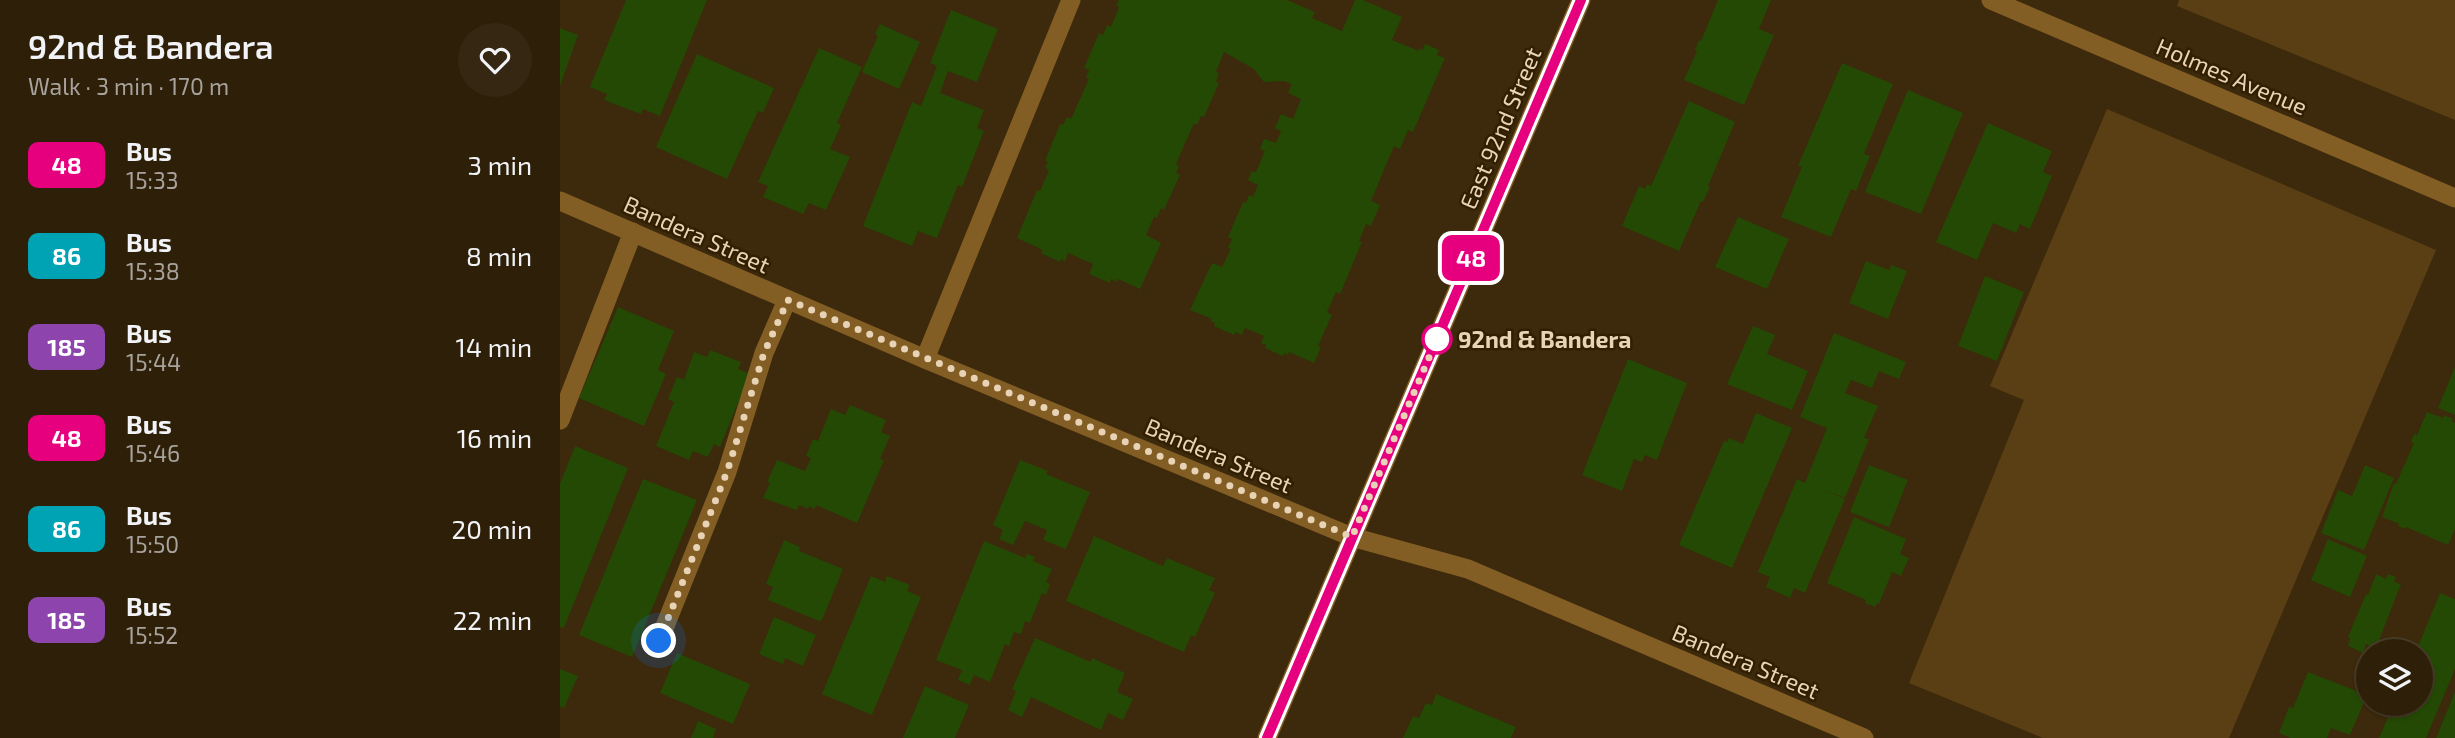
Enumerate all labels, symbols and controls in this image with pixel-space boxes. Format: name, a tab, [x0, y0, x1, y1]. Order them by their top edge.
button: heart	[458, 23, 532, 97]
text: 92nd & Bandera	[28, 26, 274, 66]
street label: Holmes Avenue	[2152, 32, 2312, 120]
street label: East 92nd Street	[1453, 43, 1547, 213]
text: Walk · 3 min · 170 m	[28, 72, 229, 100]
text: Bus	[126, 135, 172, 166]
text: 3 min	[467, 149, 532, 180]
text: 48	[51, 150, 82, 179]
text: 15:33	[126, 166, 179, 194]
street label: Bandera Street	[620, 189, 774, 279]
text: Bus	[126, 226, 172, 257]
line badge: 48	[1440, 235, 1502, 281]
text: 8 min	[466, 240, 532, 271]
text: 86	[52, 241, 81, 270]
text: 48	[1456, 243, 1486, 272]
text: 15:38	[126, 257, 180, 285]
text: Bus	[126, 317, 172, 348]
marker: 92nd & Bandera	[1422, 324, 1452, 354]
place label: 92nd & Bandera	[1458, 325, 1631, 353]
text: 14 min	[456, 331, 532, 362]
text: 185	[47, 332, 86, 361]
text: 15:44	[126, 348, 181, 376]
text: Bus	[126, 408, 172, 439]
street label: Bandera Street	[1141, 412, 1297, 499]
text: 16 min	[457, 422, 532, 453]
text: 48	[51, 423, 82, 452]
text: 15:46	[126, 439, 180, 467]
text: Bus	[126, 499, 172, 530]
text: 20 min	[452, 513, 532, 544]
text: 86	[52, 514, 81, 543]
text: 15:50	[126, 530, 179, 558]
text: Bus	[126, 590, 172, 621]
text: 22 min	[453, 604, 532, 635]
text: 185	[47, 605, 86, 634]
street label: Bandera Street	[1668, 618, 1824, 705]
text: 15:52	[126, 621, 178, 649]
your location	[641, 623, 676, 658]
map controls	[2356, 639, 2433, 716]
button: layers	[2356, 639, 2433, 716]

